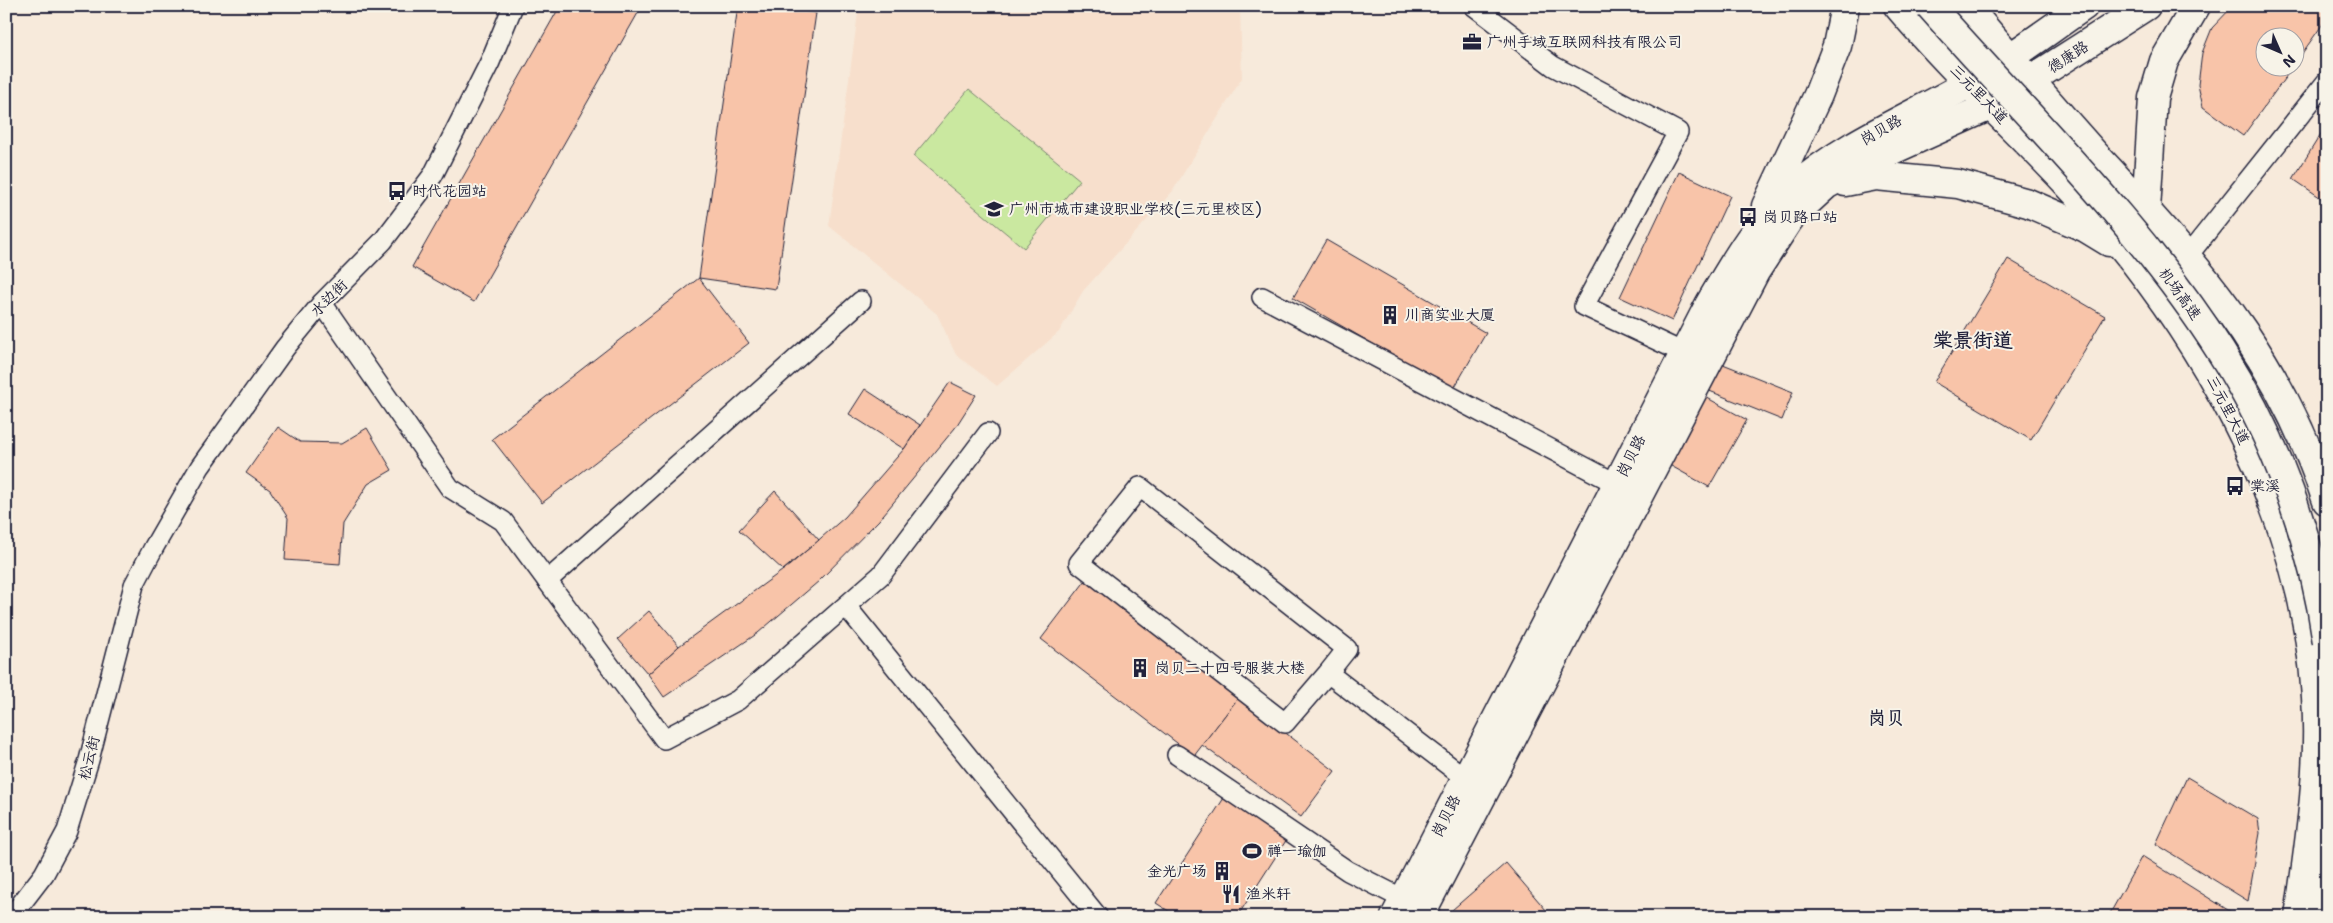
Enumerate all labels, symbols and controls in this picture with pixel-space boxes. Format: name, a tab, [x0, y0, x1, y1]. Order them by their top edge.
north arrow	[2256, 28, 2306, 78]
office icon: 广州手域互联网科技有限公司	[1461, 31, 1483, 53]
place label: 广州手域互联网科技有限公司	[1487, 32, 1682, 52]
street label: 德康路	[2044, 36, 2092, 78]
text: N	[2279, 51, 2299, 71]
street label: 三元里大道	[1946, 60, 2012, 128]
street label: 岗贝路	[1857, 110, 1905, 150]
bus stop icon: 时代花园站	[386, 180, 408, 202]
place label: 时代花园站	[412, 181, 487, 201]
school or university icon: 广州市城市建设职业学校(三元里校区)	[983, 198, 1005, 220]
place label: 广州市城市建设职业学校(三元里校区)	[1009, 199, 1262, 219]
bus stop icon: 岗贝路口站	[1737, 206, 1759, 228]
place label: 岗贝路口站	[1763, 207, 1838, 227]
street label: 机场高速	[2154, 264, 2206, 324]
street label: 水边街	[306, 275, 352, 321]
building icon: 川商实业大厦	[1379, 304, 1401, 326]
place label: 川商实业大厦	[1405, 305, 1495, 325]
district label: 棠景街道	[1933, 327, 2013, 353]
street label: 三元里大道	[2202, 372, 2254, 448]
street label: 岗贝路	[1612, 431, 1650, 481]
bus stop icon: 棠溪	[2224, 475, 2246, 497]
place label: 棠溪	[2250, 476, 2280, 496]
building icon: 岗贝二十四号服装大楼	[1129, 657, 1151, 679]
place label: 岗贝二十四号服装大楼	[1155, 658, 1305, 678]
district label: 岗贝	[1868, 706, 1904, 730]
street label: 松云街	[74, 734, 104, 782]
street label: 岗贝路	[1427, 791, 1465, 841]
sports icon: 禅一瑜伽	[1241, 840, 1263, 862]
place label: 禅一瑜伽	[1267, 841, 1327, 861]
building icon: 金光广场	[1211, 860, 1233, 882]
place label: 金光广场	[1147, 861, 1207, 881]
restaurant icon: 渔米轩	[1220, 883, 1242, 905]
place label: 渔米轩	[1246, 884, 1291, 904]

